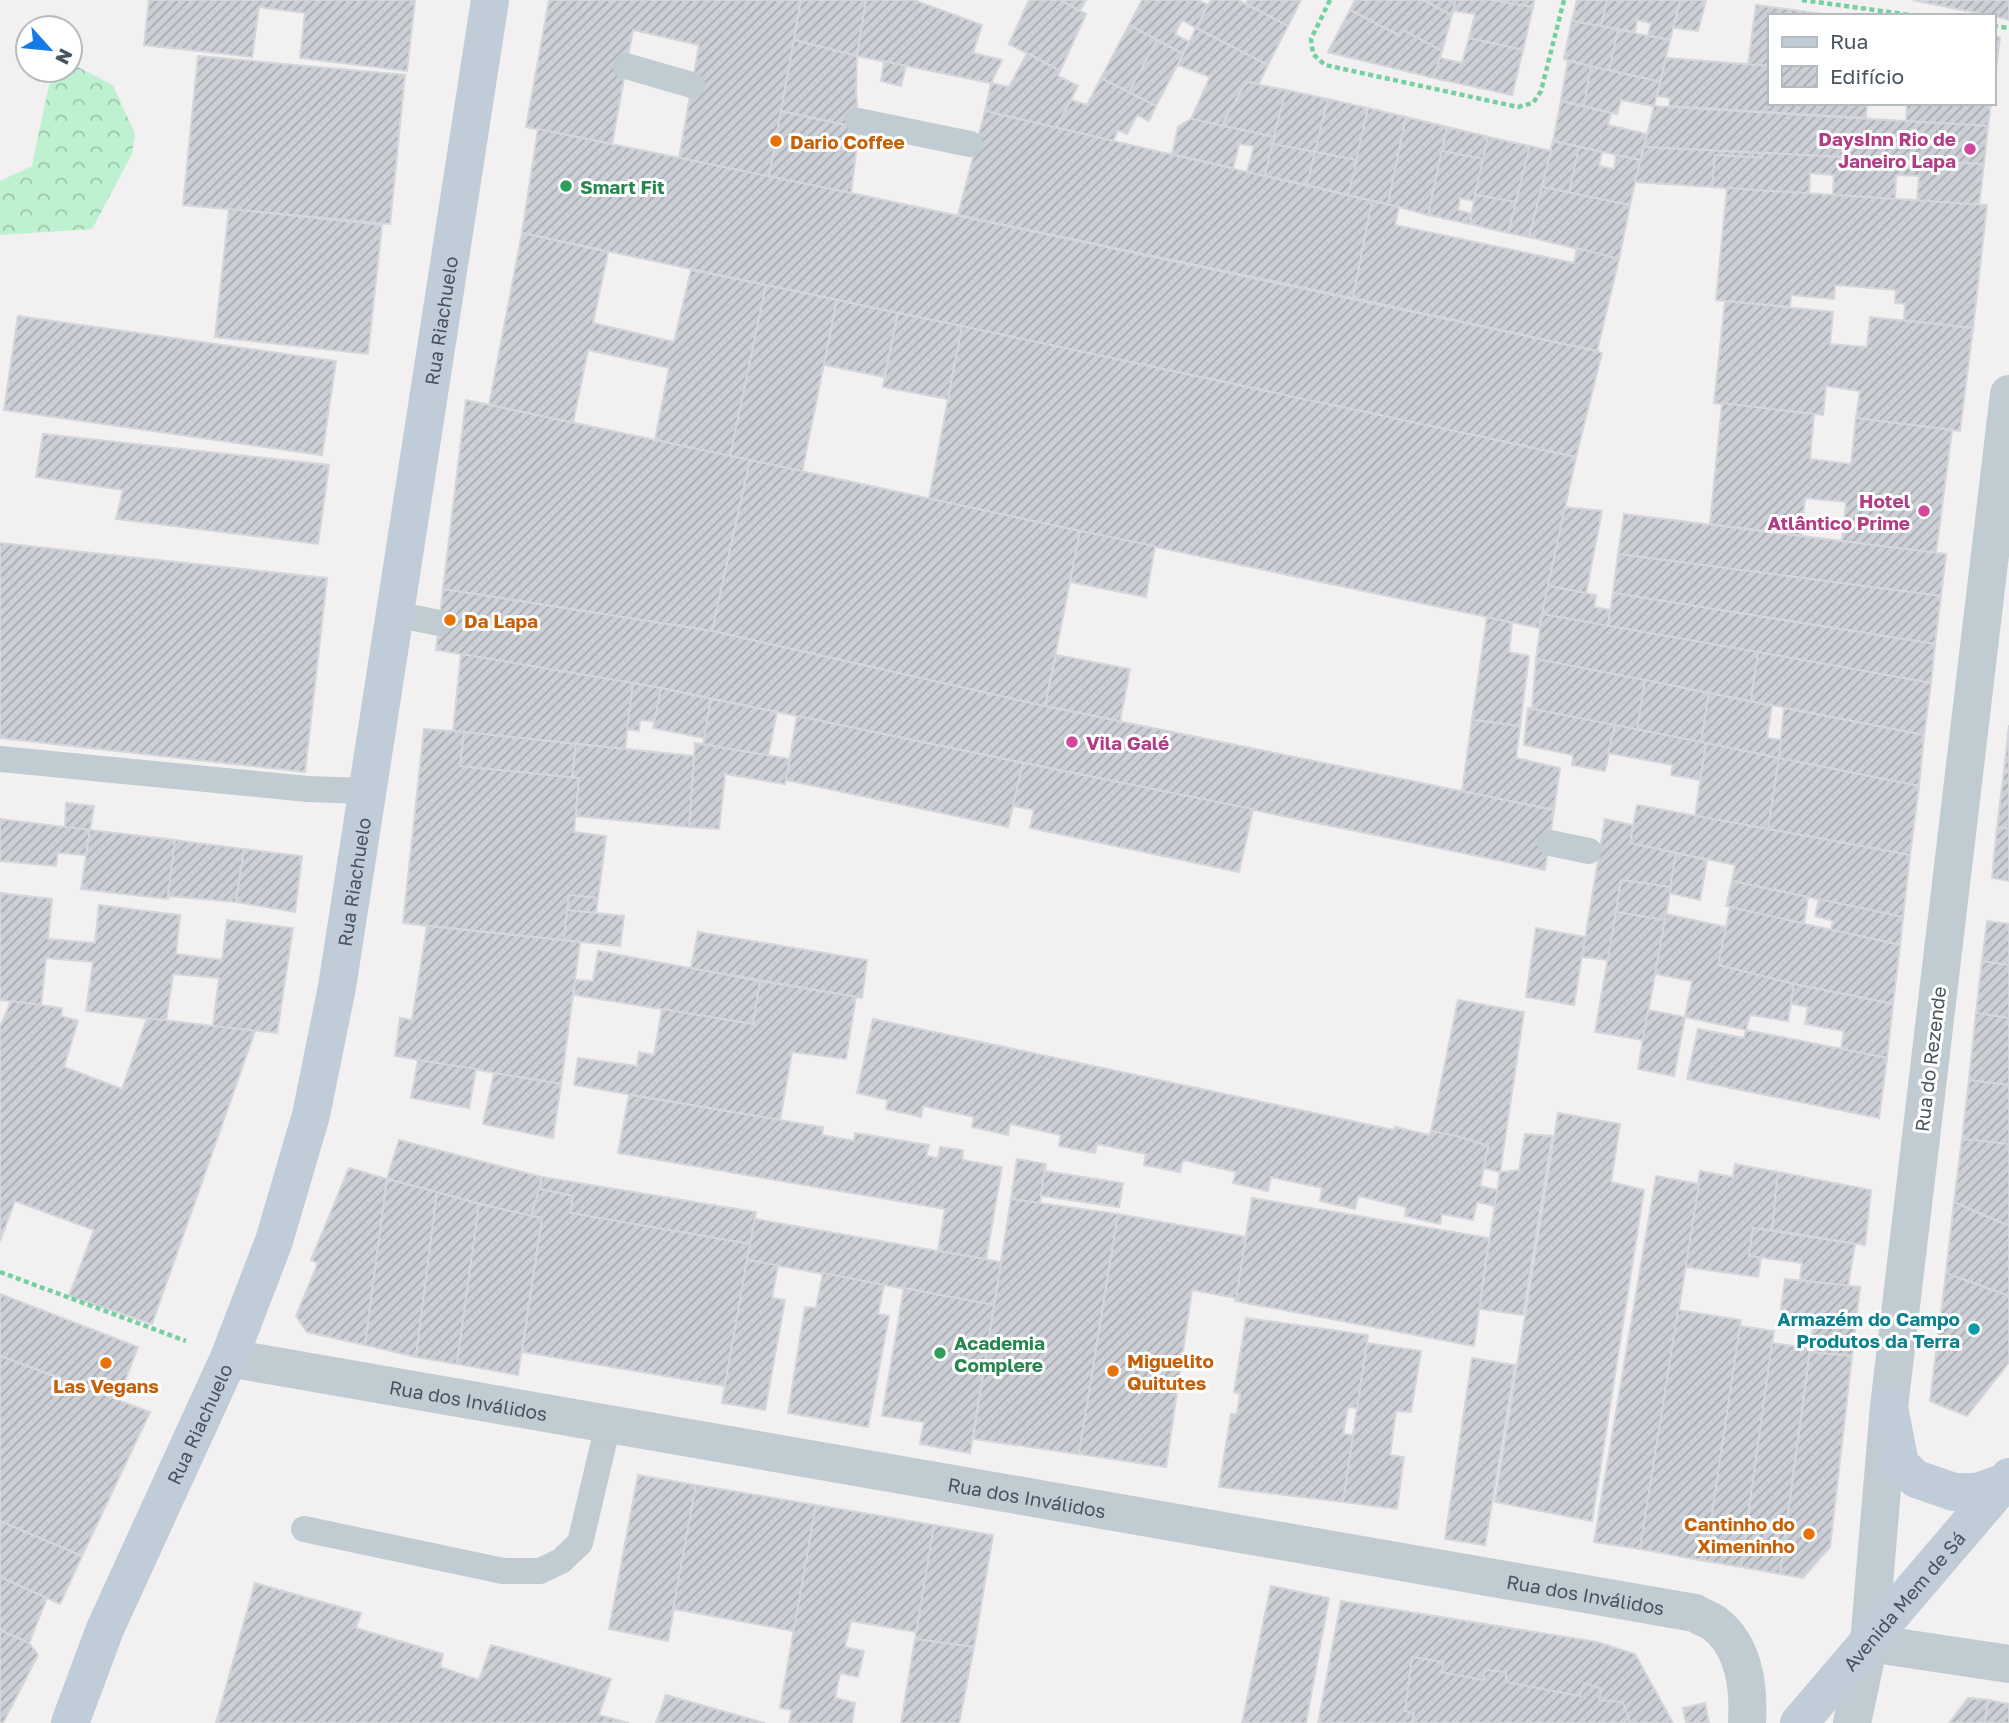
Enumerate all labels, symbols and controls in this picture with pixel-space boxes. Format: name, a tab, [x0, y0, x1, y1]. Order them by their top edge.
north arrow	[14, 14, 84, 84]
legend	[1768, 14, 1995, 105]
text: Rua	[1830, 28, 1868, 54]
text: N	[51, 45, 78, 69]
text: Edifício	[1830, 63, 1904, 89]
place label: DaysInn Rio de Janeiro Lapa	[1818, 127, 1956, 172]
place label: Dario Coffee	[790, 130, 905, 153]
marker: Dario Coffee	[768, 133, 784, 149]
marker: DaysInn Rio de Janeiro Lapa	[1962, 141, 1978, 157]
place label: Smart Fit	[580, 175, 665, 198]
marker: Smart Fit	[558, 178, 574, 194]
street label: Rua Riachuelo	[419, 254, 462, 387]
place label: Hotel Atlântico Prime	[1768, 489, 1910, 534]
marker: Hotel Atlântico Prime	[1916, 503, 1932, 519]
place label: Da Lapa	[464, 609, 538, 632]
marker: Da Lapa	[442, 612, 458, 628]
place label: Vila Galé	[1086, 731, 1169, 754]
marker: Vila Galé	[1064, 734, 1080, 750]
street label: Rua Riachuelo	[332, 816, 375, 948]
street label: Rua do Rezende	[1910, 985, 1950, 1133]
place label: Armazém do Campo Produtos da Terra	[1777, 1307, 1960, 1352]
marker: Armazém do Campo Produtos da Terra	[1966, 1321, 1982, 1337]
place label: Academia Complere	[954, 1331, 1045, 1376]
marker: Academia Complere	[932, 1345, 948, 1361]
place label: Miguelito Quitutes	[1127, 1349, 1214, 1394]
marker: Las Vegans	[98, 1355, 114, 1371]
street label: Rua Riachuelo	[161, 1360, 236, 1488]
marker: Miguelito Quitutes	[1105, 1363, 1121, 1379]
place label: Las Vegans	[53, 1374, 159, 1397]
street label: Rua dos Inválidos	[388, 1375, 549, 1425]
street label: Rua dos Inválidos	[946, 1472, 1108, 1522]
place label: Cantinho do Ximeninho	[1684, 1512, 1795, 1557]
marker: Cantinho do Ximeninho	[1801, 1526, 1817, 1542]
street label: Avenida Mem de Sá	[1838, 1526, 1969, 1675]
street label: Rua dos Inválidos	[1505, 1569, 1666, 1619]

